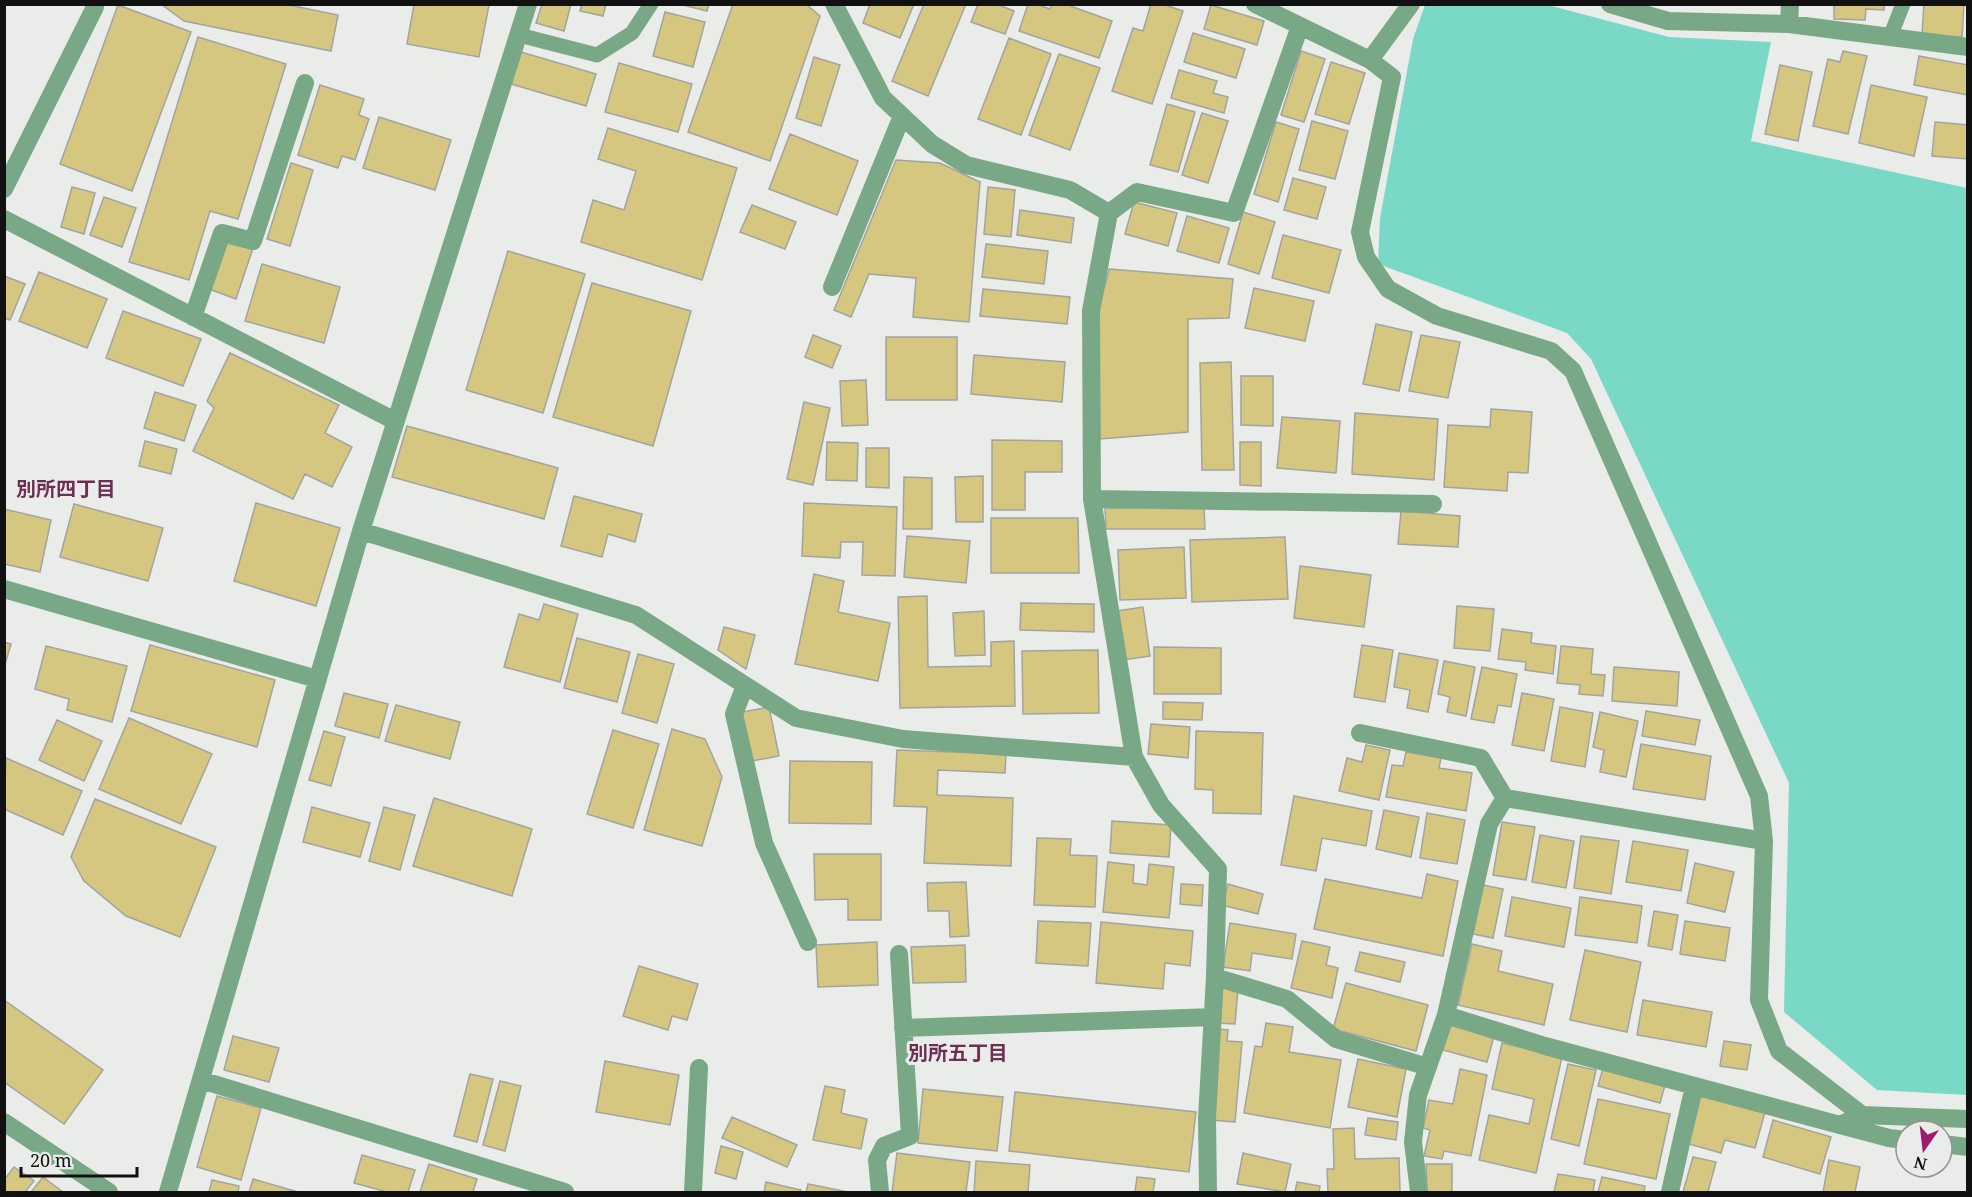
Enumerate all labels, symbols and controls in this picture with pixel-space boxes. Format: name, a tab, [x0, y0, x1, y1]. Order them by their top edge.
district label: 別所四丁目	[16, 475, 116, 502]
district label: 別所五丁目	[908, 1039, 1008, 1066]
north arrow	[1894, 1119, 1954, 1179]
scale bar	[21, 1140, 136, 1178]
text: 20 m	[30, 1148, 72, 1172]
text: N	[1911, 1151, 1929, 1176]

